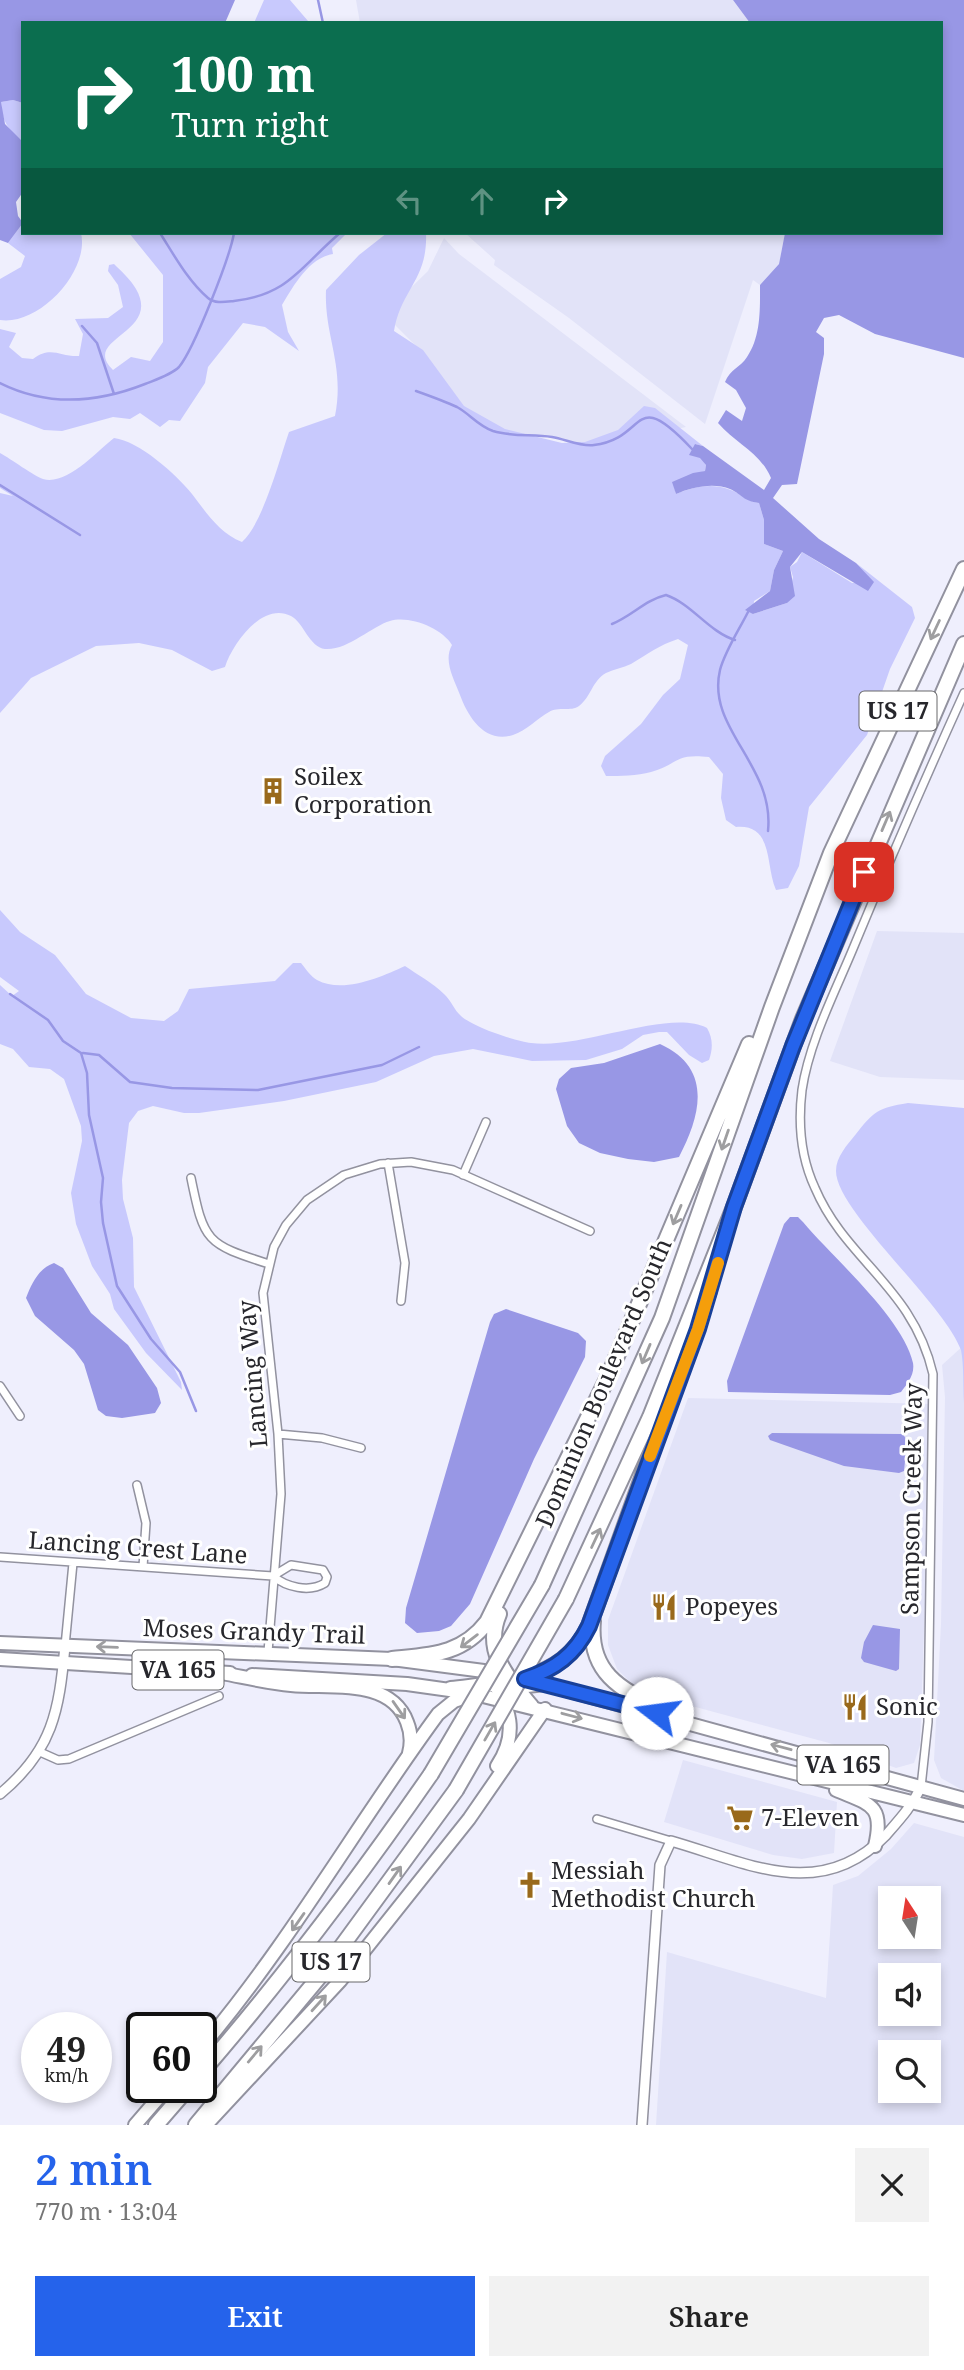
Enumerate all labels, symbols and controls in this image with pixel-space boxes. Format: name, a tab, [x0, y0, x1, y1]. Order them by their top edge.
text: 100 m	[171, 40, 315, 106]
icon: right	[56, 49, 147, 140]
text: Turn right	[171, 103, 329, 146]
icon: left	[390, 182, 428, 220]
icon: ahead	[463, 182, 501, 220]
icon: right	[536, 182, 574, 220]
one-way arrow	[928, 619, 941, 640]
road number: US 17	[860, 692, 936, 730]
place label: Soilex Corporation	[294, 759, 432, 820]
building icon: Soilex Corporation	[258, 776, 288, 806]
one-way arrow	[880, 811, 893, 832]
pin	[834, 842, 894, 902]
icon: arrive	[845, 853, 883, 891]
one-way arrow	[718, 1129, 730, 1151]
one-way arrow	[670, 1204, 683, 1226]
street label: Dominion Boulevard South	[527, 1233, 679, 1532]
street label: Lancing Way	[229, 1298, 274, 1449]
one-way arrow	[639, 1343, 652, 1364]
street label: Sampson Creek Way	[892, 1382, 929, 1615]
street label: Lancing Crest Lane	[28, 1522, 249, 1571]
one-way arrow	[589, 1528, 603, 1549]
place label: Popeyes	[685, 1589, 778, 1622]
restaurant icon: Popeyes	[649, 1592, 679, 1622]
street label: Moses Grandy Trail	[142, 1610, 366, 1651]
one-way arrow	[460, 1633, 478, 1648]
one-way arrow	[96, 1641, 119, 1654]
road number: VA 165	[132, 1651, 224, 1690]
position arrow	[620, 1676, 694, 1750]
place label: Sonic	[876, 1689, 938, 1722]
restaurant icon: Sonic	[840, 1692, 870, 1722]
one-way arrow	[392, 1700, 406, 1719]
one-way arrow	[561, 1711, 583, 1724]
one-way arrow	[483, 1722, 497, 1742]
one-way arrow	[770, 1740, 792, 1753]
road number: VA 165	[798, 1746, 888, 1784]
place label: 7-Eleven	[761, 1800, 859, 1833]
supermarket icon: 7-Eleven	[725, 1803, 755, 1833]
place label: Messiah Methodist Church	[551, 1853, 755, 1914]
one-way arrow	[388, 1866, 403, 1885]
church icon: Messiah Methodist Church	[515, 1870, 545, 1900]
north arrow	[878, 1886, 942, 1950]
map controls	[878, 1886, 941, 2103]
one-way arrow	[291, 1912, 305, 1931]
road number: US 17	[292, 1942, 370, 1982]
button: sound	[878, 1963, 941, 2026]
one-way arrow	[311, 1995, 327, 2013]
speed limit sign: 60	[126, 2012, 217, 2103]
text: 49	[47, 2025, 86, 2072]
button: search	[878, 2040, 941, 2103]
one-way arrow	[247, 2045, 263, 2063]
text: km/h	[44, 2063, 89, 2087]
text: 2 min	[35, 2140, 152, 2197]
button: close	[855, 2148, 929, 2222]
text: 770 m · 13:04	[35, 2195, 177, 2227]
button: Exit	[35, 2276, 475, 2356]
button: Share	[489, 2276, 929, 2356]

